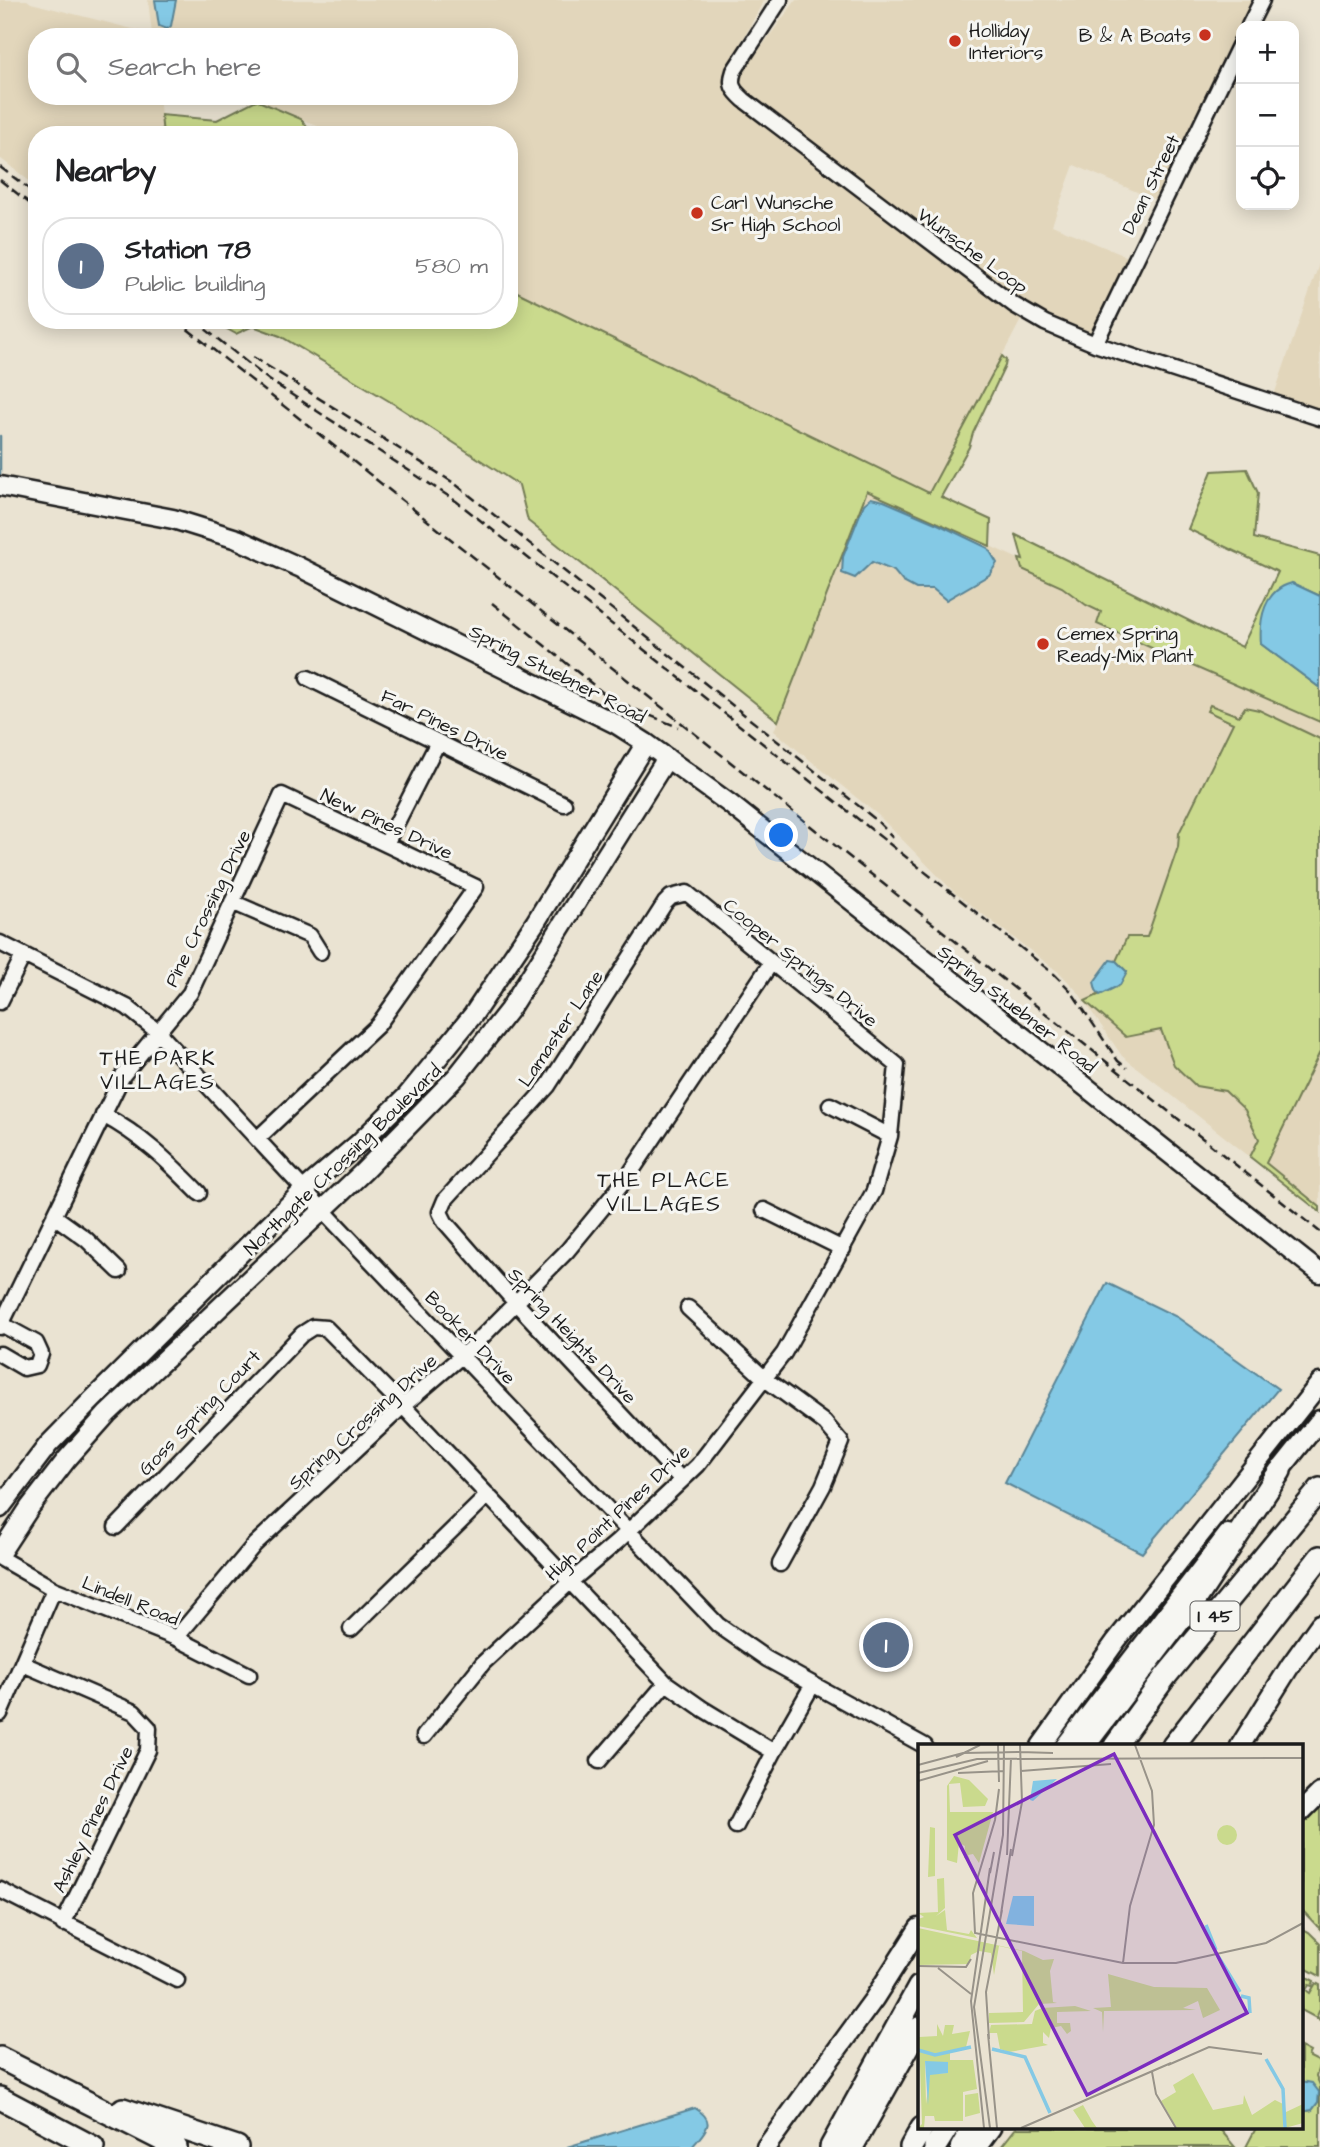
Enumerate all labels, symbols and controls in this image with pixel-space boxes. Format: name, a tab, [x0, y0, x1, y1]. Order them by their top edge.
place label: Holliday Interiors	[969, 18, 1043, 67]
map controls	[1236, 21, 1299, 210]
button: +	[1236, 21, 1299, 84]
place label: B & A Boats	[1079, 23, 1191, 50]
marker: B & A Boats	[1197, 27, 1213, 43]
search box	[28, 28, 518, 105]
marker: Holliday Interiors	[947, 33, 963, 49]
icon: search	[52, 48, 90, 86]
text: Search here	[108, 49, 261, 85]
button: −	[1236, 84, 1299, 147]
street label: Dean Street	[1116, 130, 1187, 239]
button: locate	[1236, 147, 1299, 210]
text: Nearby	[56, 151, 156, 193]
place label: Carl Wunsche Sr High School	[711, 190, 841, 240]
street label: Wunsche Loop	[911, 202, 1033, 301]
marker: Carl Wunsche Sr High School	[689, 205, 705, 221]
text: Station 78	[125, 232, 251, 268]
text: 1	[80, 250, 82, 282]
text: 580 m	[415, 250, 488, 282]
text: Public building	[125, 268, 265, 300]
street label: Spring Stuebner Road	[464, 618, 651, 732]
place label: Cemex Spring Ready-Mix Plant	[1057, 621, 1194, 671]
marker: Cemex Spring Ready-Mix Plant	[1035, 636, 1051, 652]
street label: Far Pines Drive	[376, 683, 513, 768]
street label: New Pines Drive	[316, 782, 457, 867]
your location	[764, 818, 798, 852]
street label: Pine Crossing Drive	[159, 826, 259, 992]
street label: Cooper Springs Drive	[716, 892, 883, 1035]
street label: Spring Stuebner Road	[931, 939, 1102, 1081]
street label: Lamaster Lane	[512, 965, 610, 1093]
district label: THE PARK VILLAGES	[99, 1044, 217, 1097]
street label: Northgate Crossing Boulevard	[238, 1058, 449, 1263]
district label: THE PLACE VILLAGES	[597, 1166, 731, 1219]
street label: Spring Heights Drive	[501, 1262, 642, 1411]
street label: Booker Drive	[418, 1285, 522, 1391]
street label: Goss Spring Court	[133, 1344, 268, 1483]
street label: Spring Crossing Drive	[283, 1348, 444, 1497]
street label: High Point Pines Drive	[540, 1439, 697, 1588]
street label: Lindell Road	[78, 1570, 183, 1633]
road number: I 45	[1190, 1602, 1240, 1630]
pin: 1	[863, 1619, 909, 1671]
street label: Ashley Pines Drive	[46, 1742, 141, 1898]
inset map	[918, 1744, 1302, 2130]

